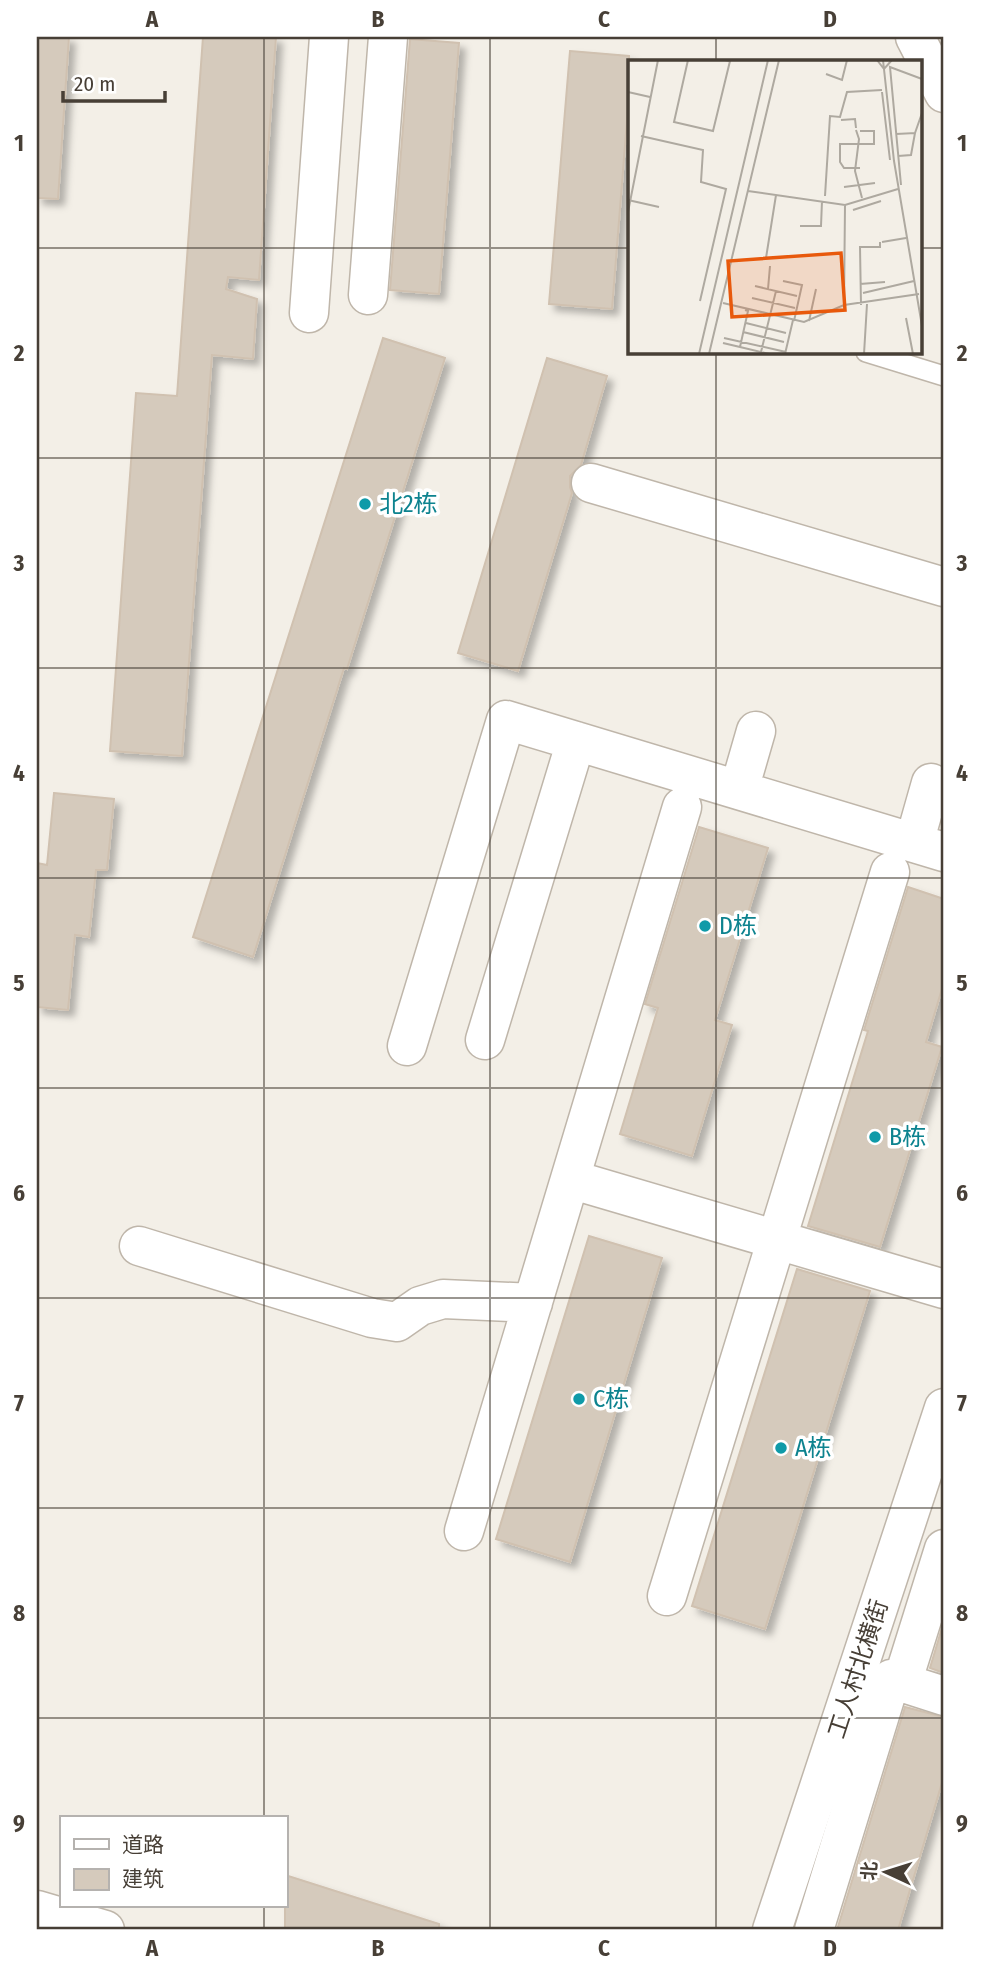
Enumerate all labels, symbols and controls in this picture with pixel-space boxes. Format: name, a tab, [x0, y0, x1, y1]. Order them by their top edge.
text: A	[145, 5, 159, 33]
text: B	[372, 5, 385, 33]
text: C	[598, 5, 610, 33]
text: D	[823, 5, 837, 33]
scale bar	[63, 60, 164, 104]
inset map	[628, 60, 922, 354]
text: 20 m	[74, 71, 115, 97]
text: 1	[14, 129, 24, 157]
text: 1	[957, 129, 967, 157]
text: 2	[13, 339, 25, 367]
text: 2	[956, 339, 968, 367]
place label: 北2栋	[379, 490, 438, 518]
marker: 北2栋	[357, 496, 373, 512]
text: 3	[13, 549, 25, 577]
text: 3	[956, 549, 968, 577]
text: 4	[13, 759, 25, 787]
text: 4	[956, 759, 968, 787]
place label: D栋	[719, 912, 757, 940]
marker: D栋	[697, 918, 713, 934]
text: 5	[13, 969, 25, 997]
text: 5	[956, 969, 968, 997]
place label: B栋	[889, 1123, 926, 1151]
marker: B栋	[867, 1129, 883, 1145]
text: 6	[13, 1179, 25, 1207]
text: 6	[956, 1179, 968, 1207]
place label: C栋	[593, 1385, 629, 1413]
text: 7	[14, 1389, 24, 1417]
text: 7	[957, 1389, 967, 1417]
marker: C栋	[571, 1391, 587, 1407]
place label: A栋	[795, 1434, 832, 1462]
marker: A栋	[773, 1440, 789, 1456]
street label: 工人村北横街	[822, 1596, 894, 1742]
text: 8	[13, 1599, 25, 1627]
text: 8	[956, 1599, 968, 1627]
text: 9	[13, 1809, 25, 1837]
text: 9	[956, 1809, 968, 1837]
legend	[60, 1816, 287, 1908]
text: 道路	[122, 1832, 164, 1858]
north arrow	[852, 1838, 922, 1908]
text: 北	[857, 1861, 882, 1881]
text: 建筑	[122, 1866, 164, 1892]
text: A	[145, 1934, 159, 1962]
text: B	[372, 1934, 385, 1962]
text: C	[598, 1934, 610, 1962]
text: D	[823, 1934, 837, 1962]

